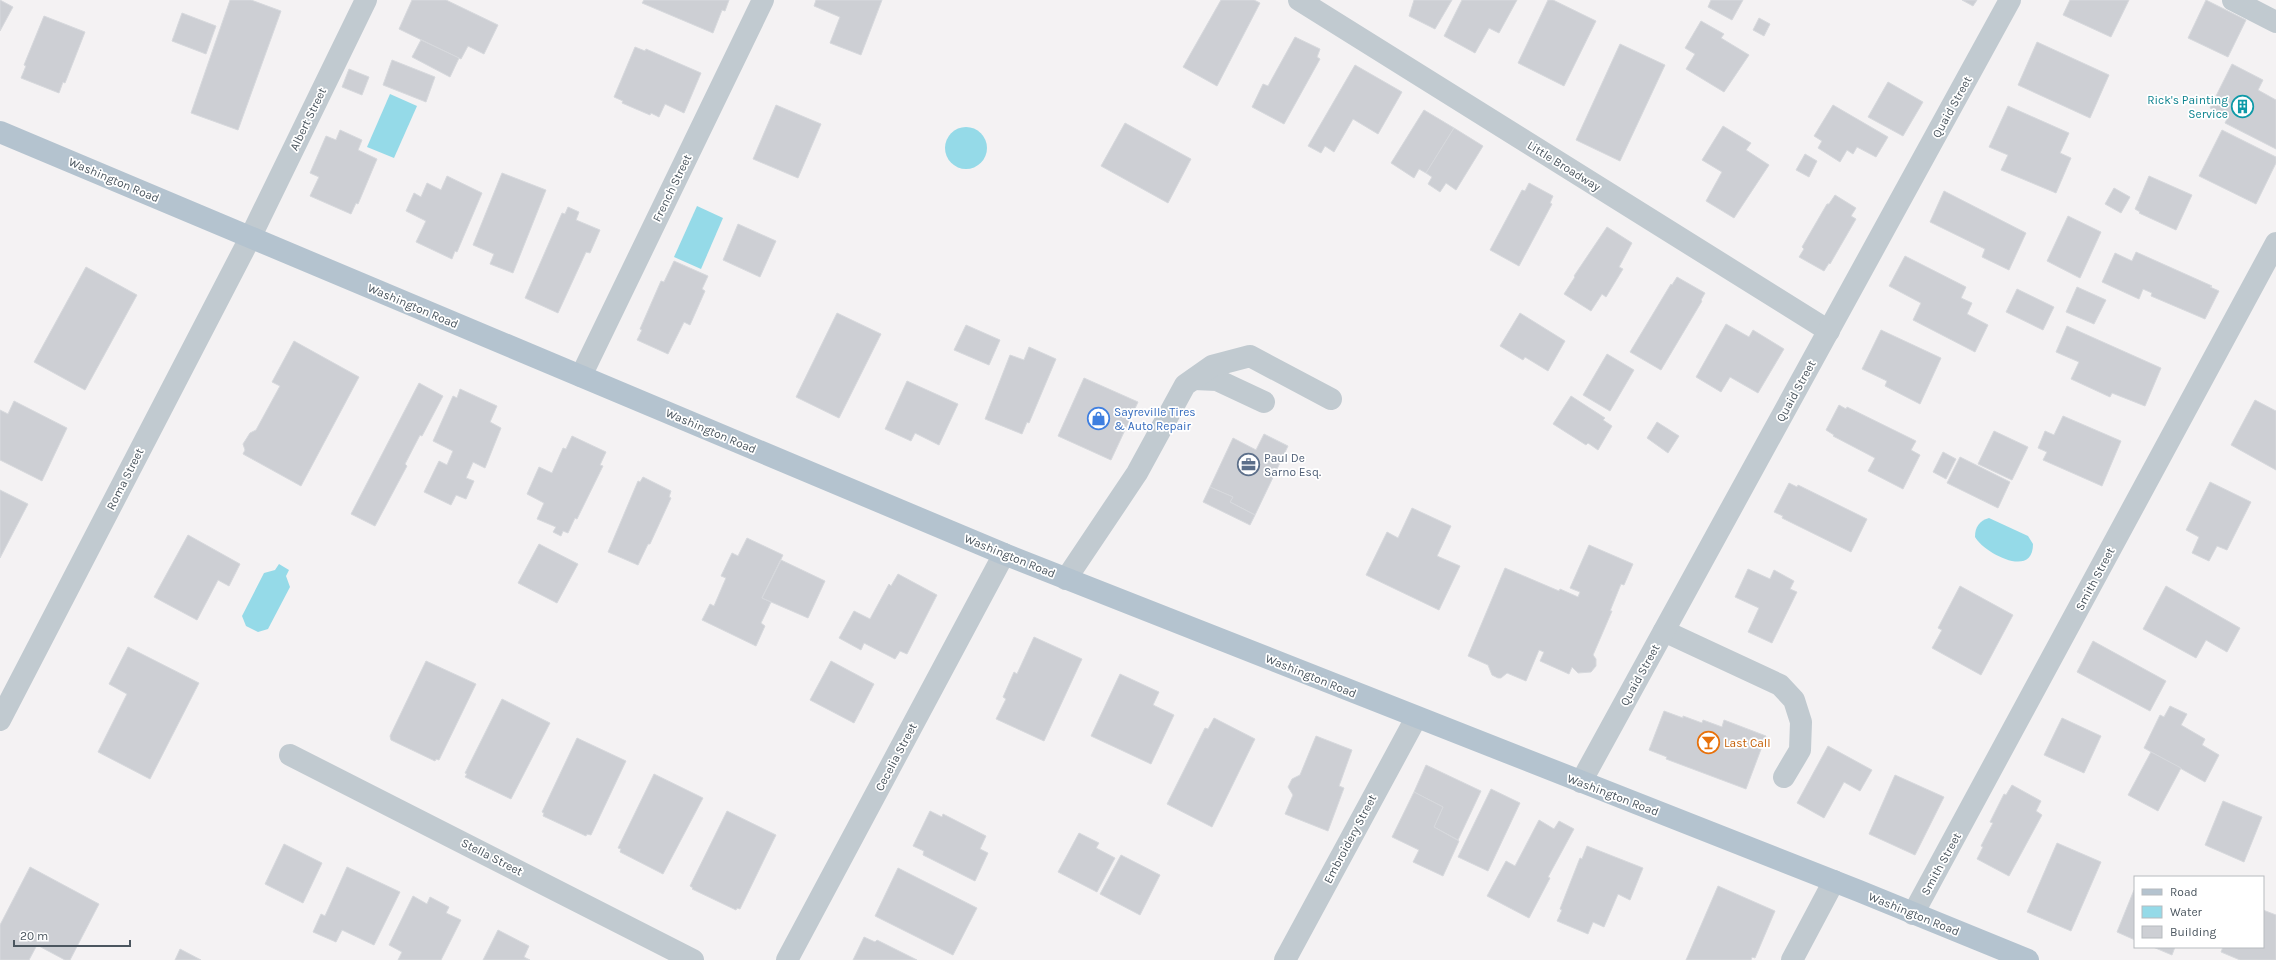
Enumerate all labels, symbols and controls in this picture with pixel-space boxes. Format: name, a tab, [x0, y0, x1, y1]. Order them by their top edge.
street label: Quaid Street	[1929, 73, 1975, 140]
street label: Albert Street	[287, 85, 329, 153]
place label: Rick's Painting Service	[2147, 93, 2228, 121]
building icon: Rick's Painting Service	[2230, 94, 2256, 120]
street label: Little Broadway	[1525, 138, 1603, 194]
street label: French Street	[650, 152, 695, 224]
street label: Washington Road	[67, 155, 161, 205]
street label: Washington Road	[366, 281, 460, 331]
street label: Quaid Street	[1773, 357, 1819, 424]
place label: Sayreville Tires & Auto Repair	[1114, 405, 1196, 433]
street label: Washington Road	[664, 406, 758, 456]
shop icon: Sayreville Tires & Auto Repair	[1085, 406, 1111, 432]
street label: Roma Street	[103, 445, 147, 512]
place label: Paul De Sarno Esq.	[1264, 451, 1321, 479]
office icon: Paul De Sarno Esq.	[1236, 452, 1262, 478]
street label: Washington Road	[962, 531, 1058, 581]
street label: Smith Street	[2072, 545, 2118, 613]
street label: Quaid Street	[1617, 641, 1663, 708]
street label: Washington Road	[1263, 651, 1359, 701]
street label: Cecelia Street	[872, 720, 920, 793]
bar icon: Last Call	[1695, 730, 1721, 756]
place label: Last Call	[1724, 736, 1771, 750]
street label: Washington Road	[1565, 771, 1661, 819]
street label: Embroidery Street	[1321, 792, 1380, 886]
street label: Smith Street	[1918, 830, 1964, 898]
street label: Stella Street	[459, 836, 525, 879]
legend	[2134, 876, 2264, 948]
text: Road	[2170, 885, 2198, 899]
street label: Washington Road	[1866, 889, 1962, 939]
text: Water	[2170, 905, 2203, 919]
scale bar	[14, 922, 130, 948]
text: Building	[2170, 925, 2217, 939]
text: 20 m	[20, 929, 48, 943]

